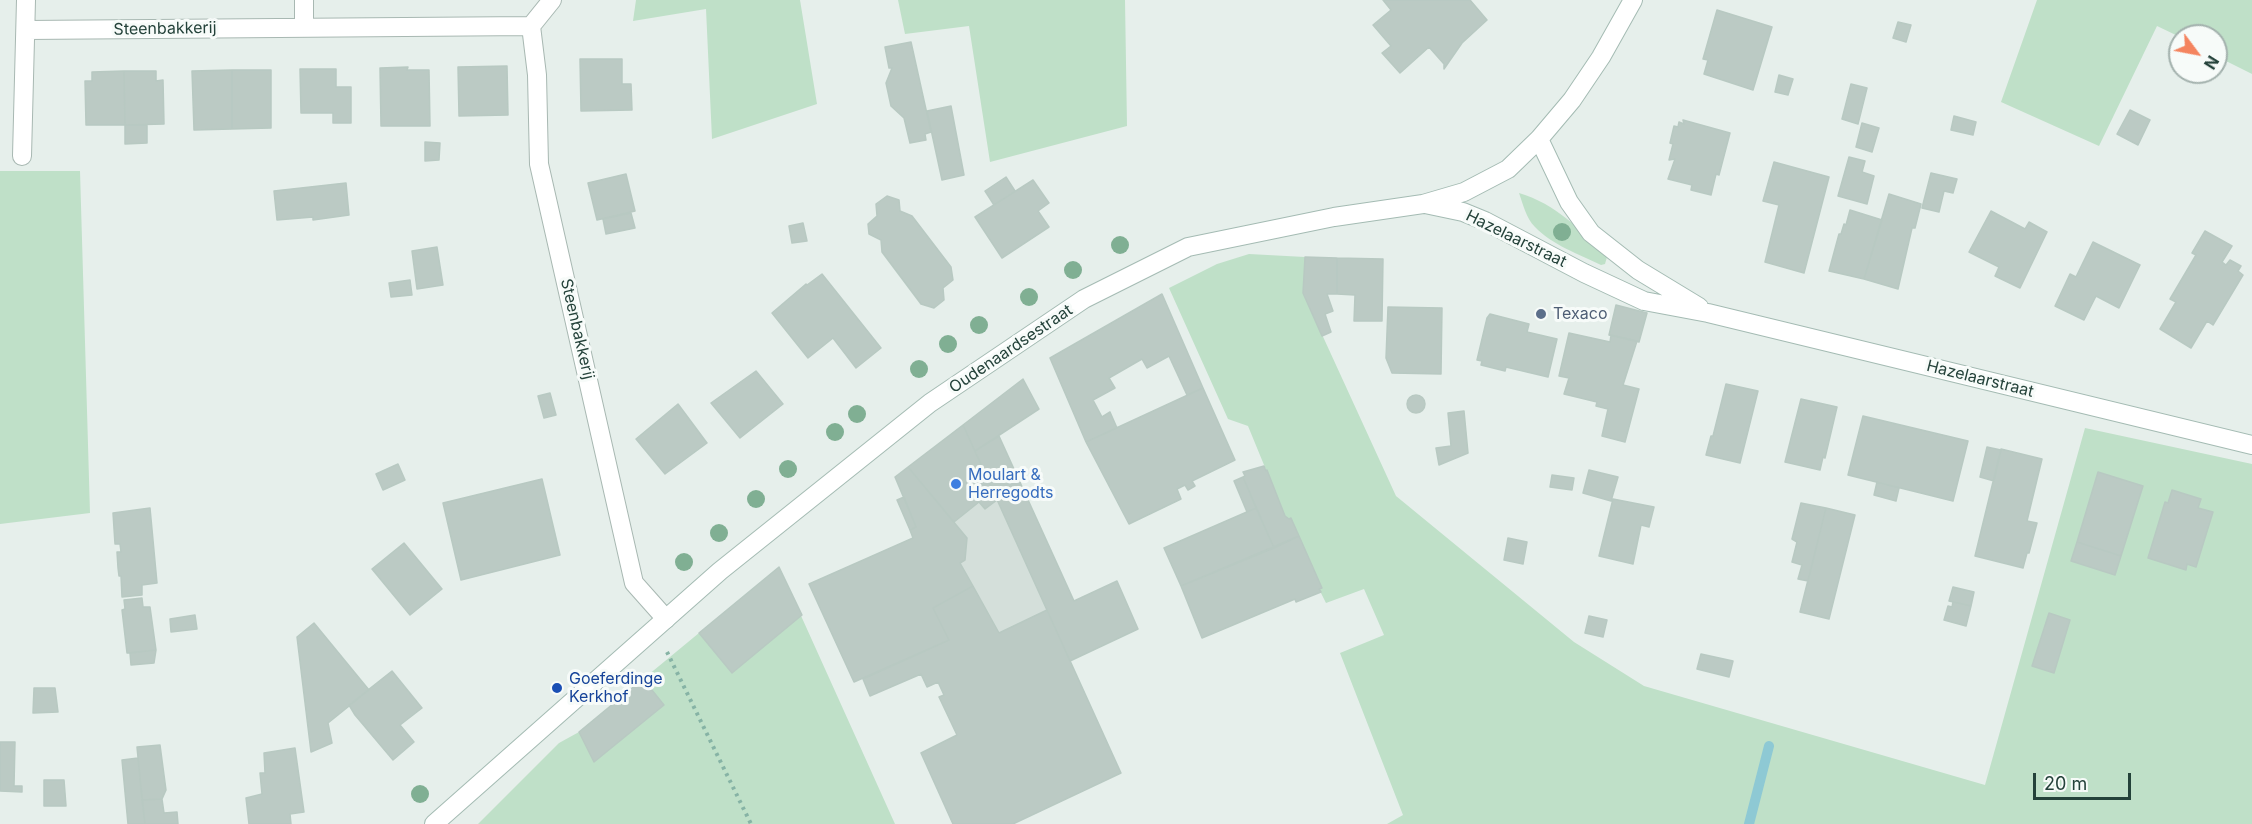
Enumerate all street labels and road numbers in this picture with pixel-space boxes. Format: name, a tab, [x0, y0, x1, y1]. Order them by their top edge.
street label: Steenbakkerij	[113, 19, 217, 39]
street label: Hazelaarstraat	[1463, 206, 1569, 272]
street label: Steenbakkerij	[556, 277, 598, 381]
street label: Oudenaardsestraat	[946, 301, 1076, 397]
street label: Hazelaarstraat	[1925, 356, 2035, 402]

